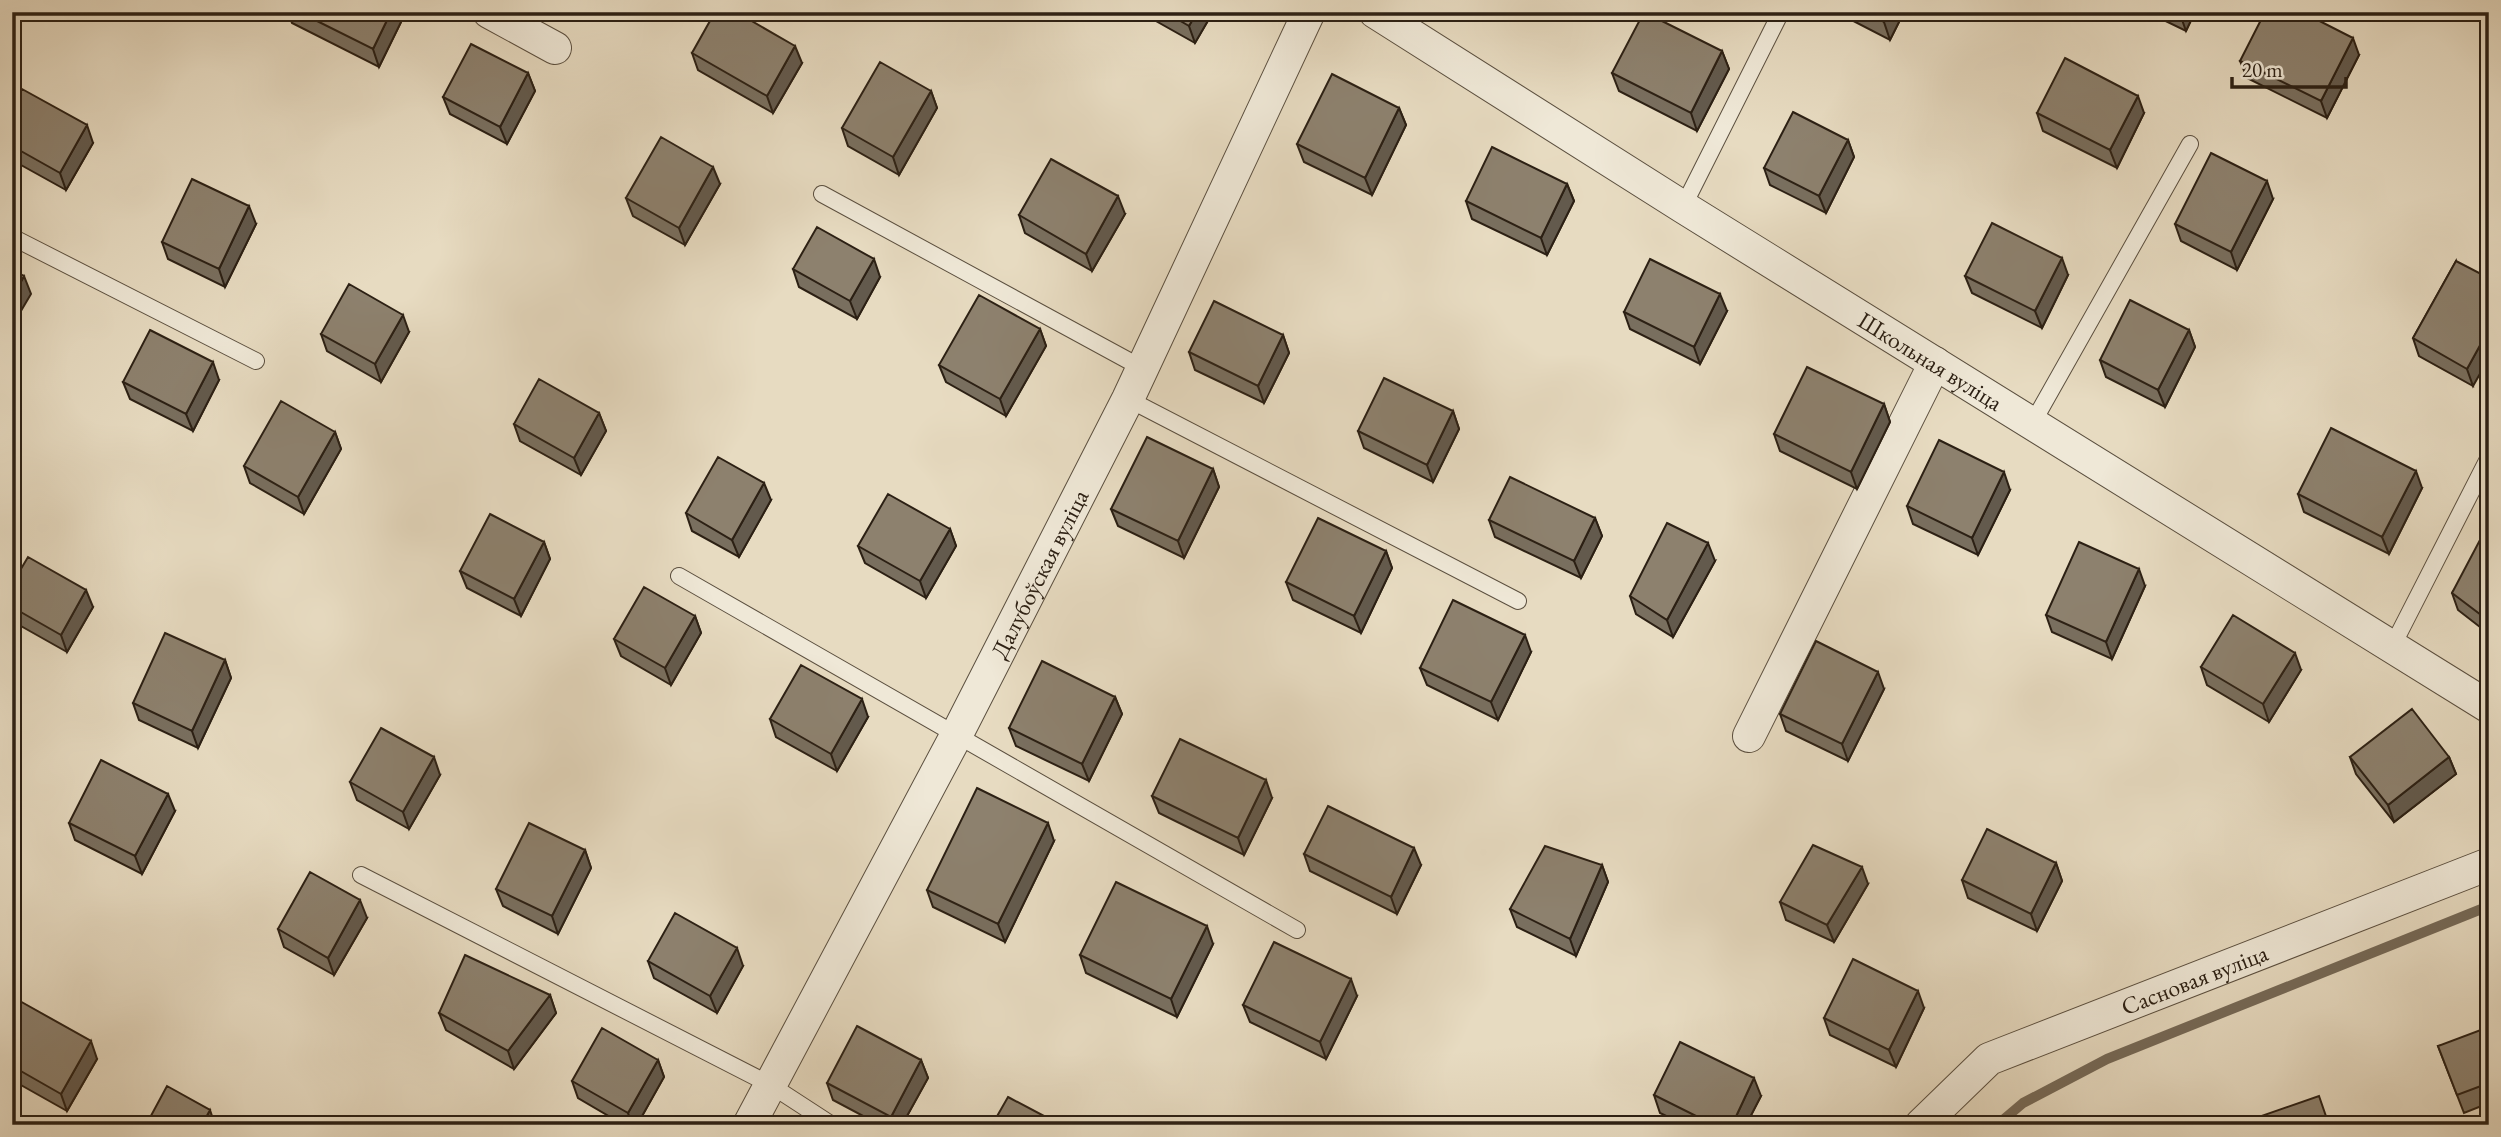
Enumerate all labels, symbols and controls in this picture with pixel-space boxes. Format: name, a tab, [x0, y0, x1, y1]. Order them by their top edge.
scale bar	[2232, 46, 2345, 90]
text: 20 m	[2242, 56, 2283, 83]
street label: Школьная вуліца	[1853, 304, 2009, 417]
street label: Далубоўская вуліца	[983, 483, 1095, 663]
street label: Сасновая вуліца	[2116, 936, 2272, 1022]

